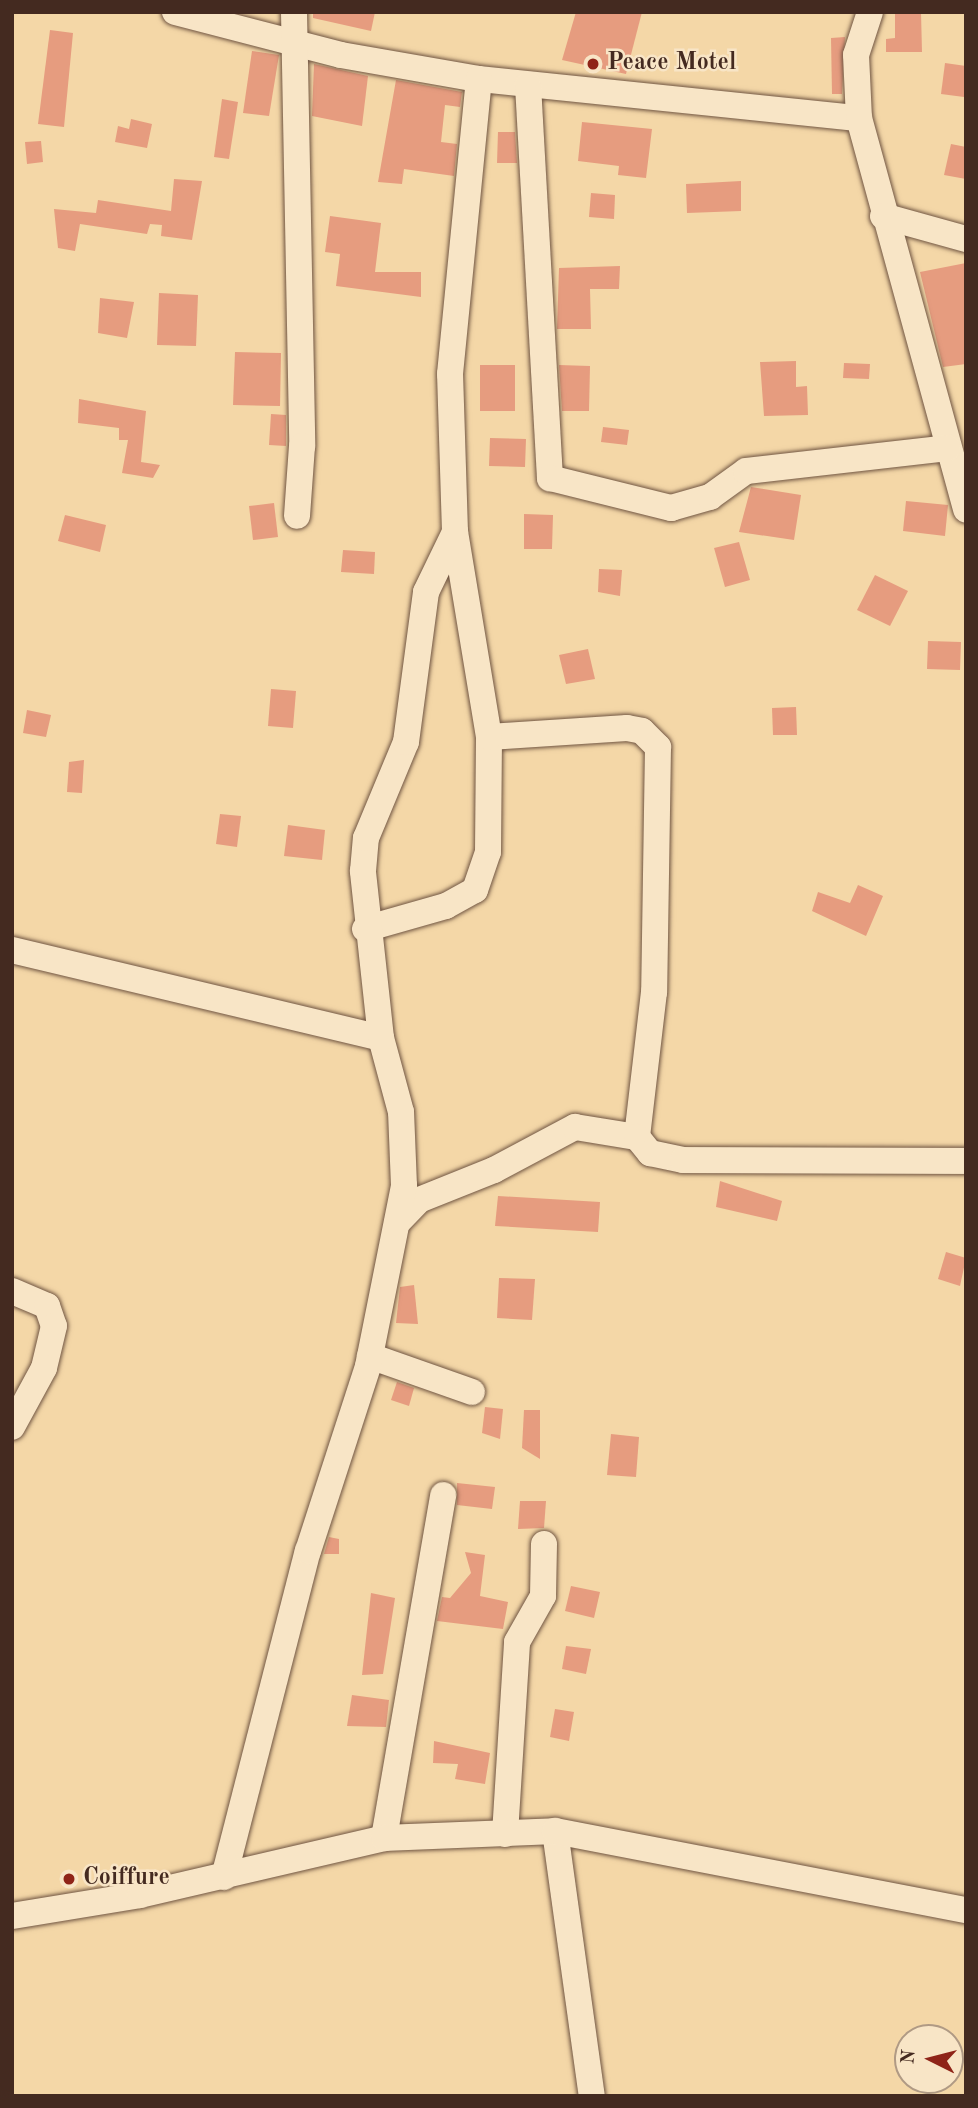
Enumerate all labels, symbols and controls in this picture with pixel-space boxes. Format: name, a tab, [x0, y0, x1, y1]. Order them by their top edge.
place label: Peace Motel	[607, 50, 736, 78]
marker: Peace Motel	[585, 56, 601, 72]
place label: Coiffure	[83, 1865, 170, 1893]
marker: Coiffure	[61, 1871, 77, 1887]
north arrow	[894, 2024, 964, 2094]
text: N	[899, 2049, 920, 2065]

